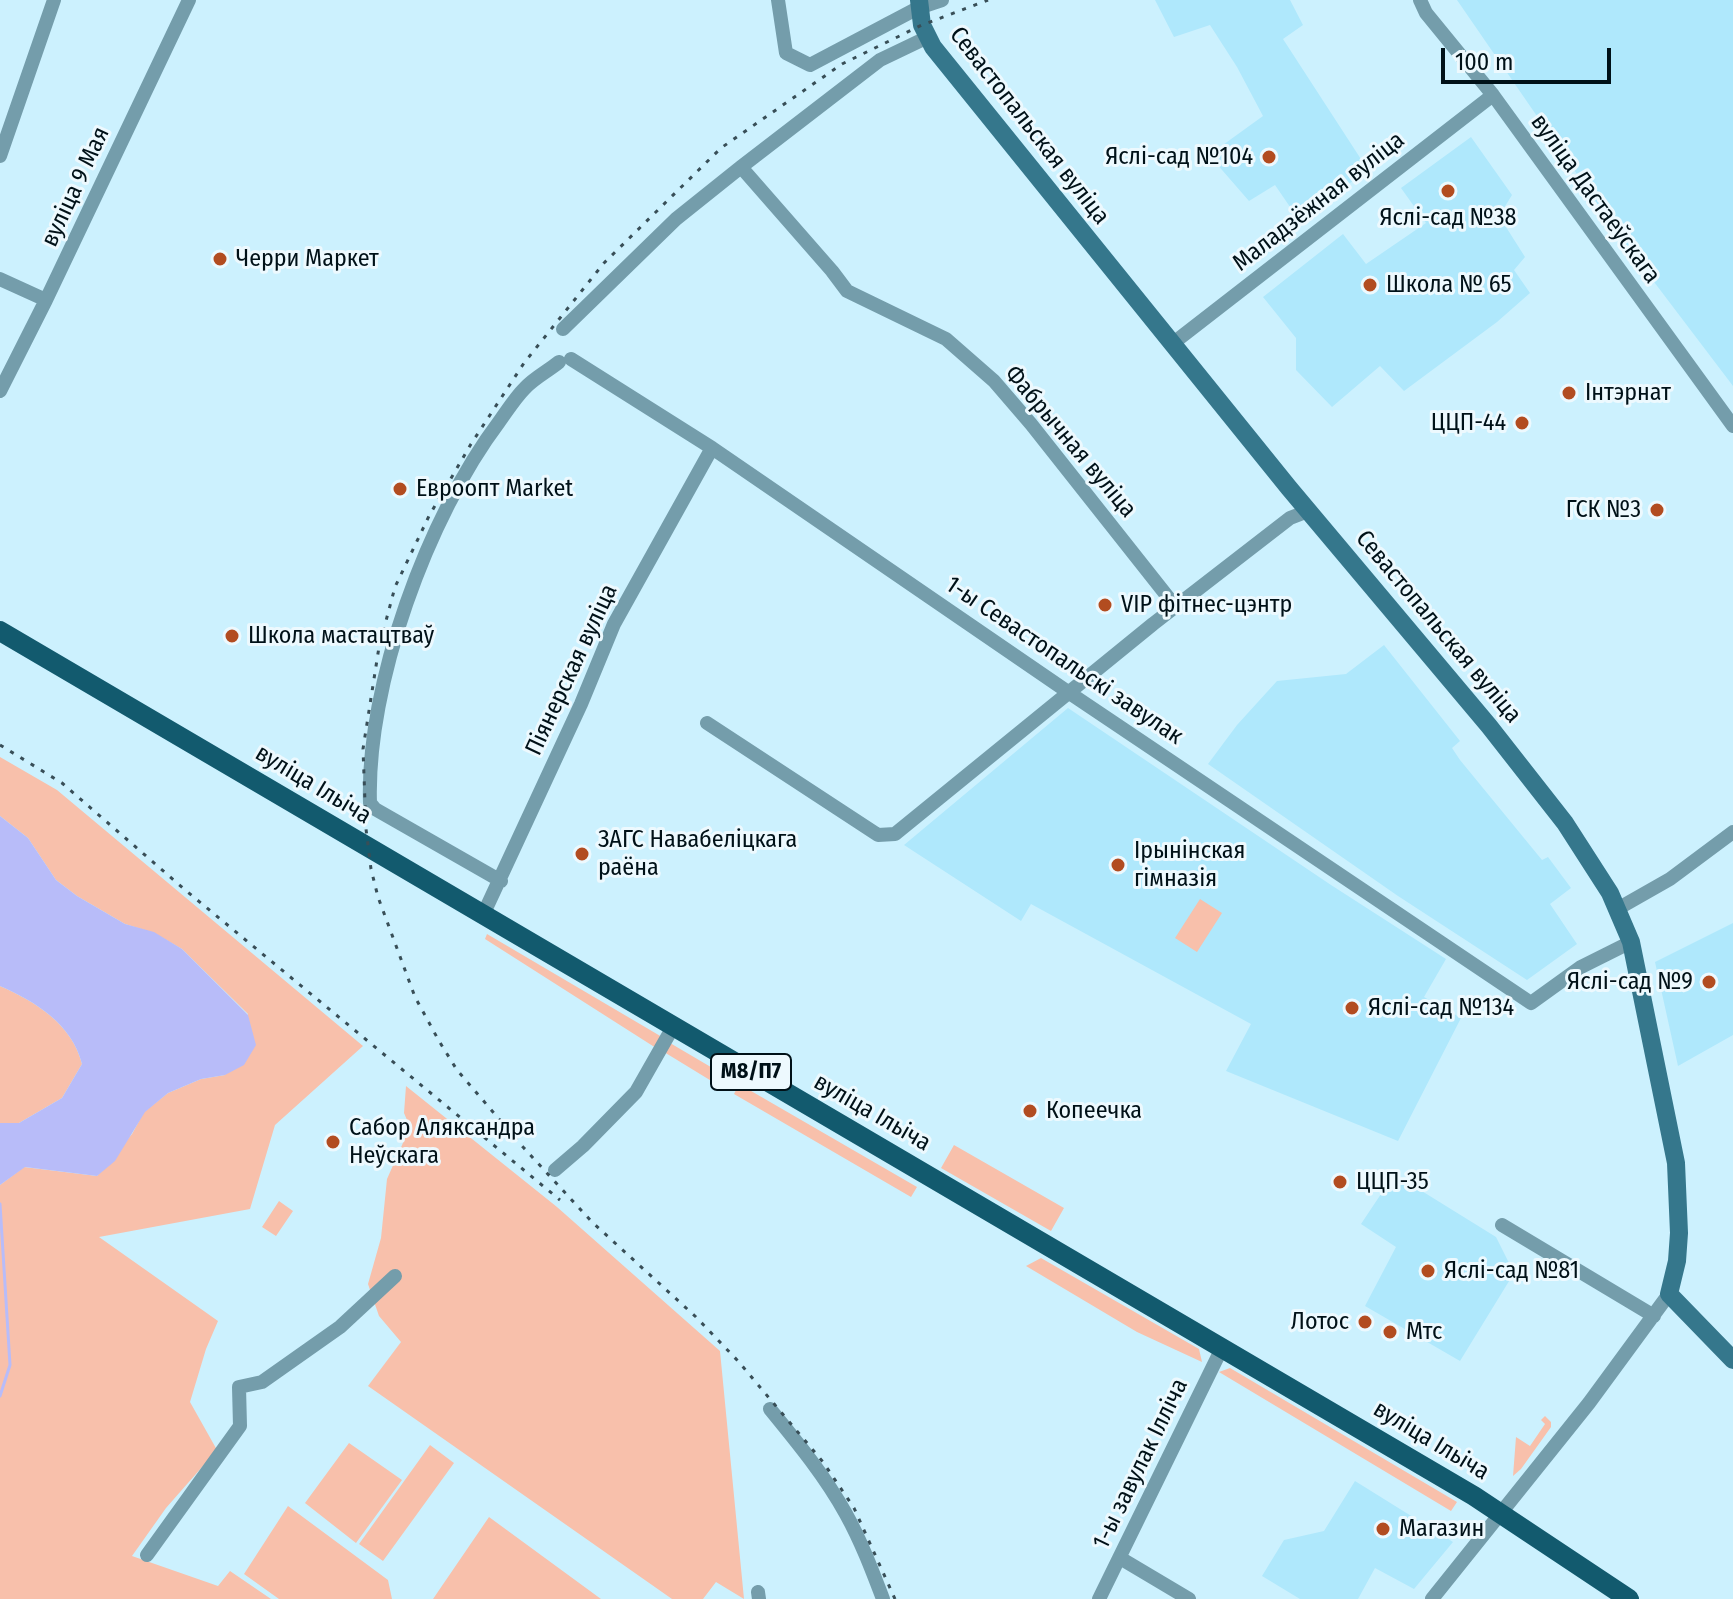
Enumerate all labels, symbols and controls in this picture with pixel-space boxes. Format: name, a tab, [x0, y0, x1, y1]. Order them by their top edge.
street label: Севастопальская вуліца	[943, 22, 1115, 230]
scale bar	[1445, 32, 1615, 82]
text: 100 m	[1455, 48, 1513, 76]
street label: вуліца Дастаеўскага	[1524, 109, 1666, 289]
street label: вуліца 9 Мая	[36, 123, 116, 251]
street label: Маладзёжная вуліца	[1228, 126, 1410, 278]
place label: Яслі-сад №104	[1105, 143, 1253, 171]
marker: Яслі-сад №104	[1260, 148, 1278, 166]
marker: Яслі-сад №38	[1439, 182, 1457, 200]
place label: Яслі-сад №38	[1379, 204, 1517, 232]
place label: Черри Маркет	[236, 245, 379, 273]
marker: Черри Маркет	[211, 250, 229, 268]
place label: Школа № 65	[1386, 271, 1512, 299]
marker: Школа № 65	[1361, 276, 1379, 294]
street label: Фабрычная вуліца	[998, 360, 1142, 524]
place label: Інтэрнат	[1585, 379, 1671, 407]
marker: Інтэрнат	[1560, 384, 1578, 402]
place label: ЦЦП-44	[1431, 409, 1506, 437]
marker: ЦЦП-44	[1513, 414, 1531, 432]
place label: Евроопт Market	[416, 475, 573, 503]
marker: Евроопт Market	[391, 480, 409, 498]
place label: ГСК №3	[1566, 496, 1641, 524]
marker: ГСК №3	[1648, 501, 1666, 519]
street label: Севастопальская вуліца	[1349, 525, 1527, 729]
street label: 1-ы Севастопальскі завулак	[940, 571, 1188, 751]
street label: Піянерская вуліца	[520, 580, 624, 760]
place label: VIP фітнес-цэнтр	[1121, 591, 1292, 619]
marker: VIP фітнес-цэнтр	[1096, 596, 1114, 614]
place label: Школа мастацтваў	[248, 622, 434, 650]
marker: Школа мастацтваў	[223, 627, 241, 645]
street label: вуліца Ільіча	[250, 739, 376, 831]
place label: ЗАГС Навабеліцкага раёна	[598, 826, 797, 882]
place label: Ірынінская гімназія	[1134, 837, 1245, 893]
marker: ЗАГС Навабеліцкага раёна	[573, 845, 591, 863]
marker: Ірынінская гімназія	[1109, 856, 1127, 874]
place label: Яслі-сад №9	[1567, 968, 1693, 996]
marker: Яслі-сад №9	[1700, 973, 1718, 991]
place label: Яслі-сад №134	[1368, 994, 1514, 1022]
marker: Яслі-сад №134	[1343, 999, 1361, 1017]
road number: М8/П7	[711, 1054, 791, 1090]
street label: вуліца Ільіча	[808, 1068, 936, 1158]
place label: Копеечка	[1046, 1097, 1142, 1125]
marker: Копеечка	[1021, 1102, 1039, 1120]
place label: Сабор Аляксандра Неўскага	[349, 1114, 535, 1170]
marker: Сабор Аляксандра Неўскага	[324, 1133, 342, 1151]
place label: ЦЦП-35	[1356, 1168, 1429, 1196]
marker: ЦЦП-35	[1331, 1173, 1349, 1191]
place label: Яслі-сад №81	[1444, 1257, 1579, 1285]
marker: Яслі-сад №81	[1419, 1262, 1437, 1280]
place label: Лотос	[1291, 1308, 1349, 1336]
marker: Лотос	[1356, 1313, 1374, 1331]
place label: Мтс	[1406, 1318, 1442, 1346]
marker: Мтс	[1381, 1323, 1399, 1341]
street label: 1-ы завулак Ілліча	[1087, 1374, 1195, 1554]
street label: вуліца Ільіча	[1368, 1395, 1494, 1487]
place label: Магазин	[1399, 1515, 1484, 1543]
marker: Магазин	[1374, 1520, 1392, 1538]

